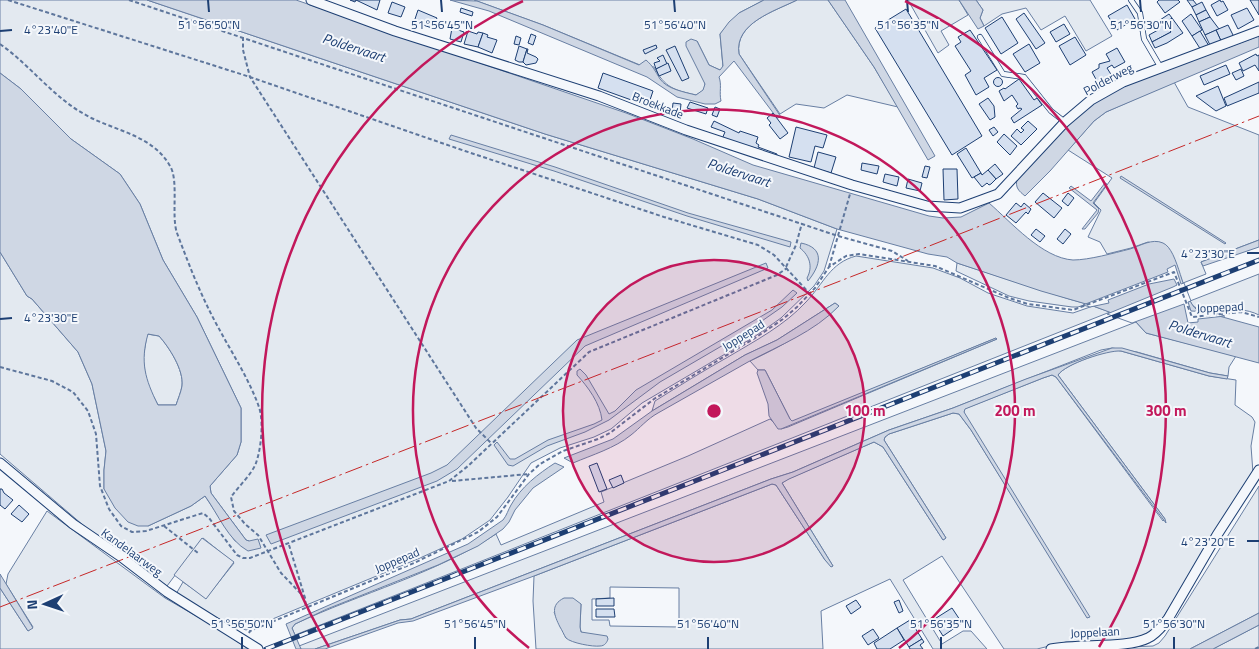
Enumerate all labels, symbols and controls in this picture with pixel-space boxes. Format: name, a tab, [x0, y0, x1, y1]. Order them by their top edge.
text: 51°56'50"N	[178, 15, 240, 34]
text: 51°56'45"N	[411, 15, 473, 34]
text: 51°56'40"N	[644, 15, 706, 34]
text: 51°56'35"N	[877, 15, 939, 34]
text: 51°56'30"N	[1110, 15, 1172, 34]
text: 4°23'40"E	[24, 20, 78, 39]
water label: Poldervaart	[320, 27, 389, 67]
street label: Polderweg	[1080, 58, 1136, 100]
street label: Broekkade	[630, 87, 686, 123]
water label: Poldervaart	[705, 152, 774, 192]
text: 4°23'30"E	[1181, 244, 1235, 263]
street label: Joppepad	[1196, 296, 1244, 318]
text: 4°23'30"E	[24, 308, 78, 327]
street label: Joppepad	[718, 314, 768, 356]
water label: Poldervaart	[1166, 314, 1235, 353]
text: 100 m	[844, 399, 886, 422]
text: 200 m	[994, 399, 1036, 422]
text: 300 m	[1145, 399, 1187, 422]
centre of rings	[705, 402, 723, 420]
street label: Kandelaarweg	[97, 523, 167, 581]
text: 4°23'20"E	[1181, 532, 1235, 551]
street label: Joppepad	[372, 542, 422, 578]
north arrow	[20, 579, 70, 629]
text: N	[21, 599, 42, 610]
text: 51°56'50"N	[211, 614, 273, 633]
text: 51°56'45"N	[444, 614, 506, 633]
text: 51°56'40"N	[677, 614, 739, 633]
text: 51°56'35"N	[910, 614, 972, 633]
text: 51°56'30"N	[1143, 614, 1205, 633]
street label: Joppelaan	[1070, 621, 1120, 643]

